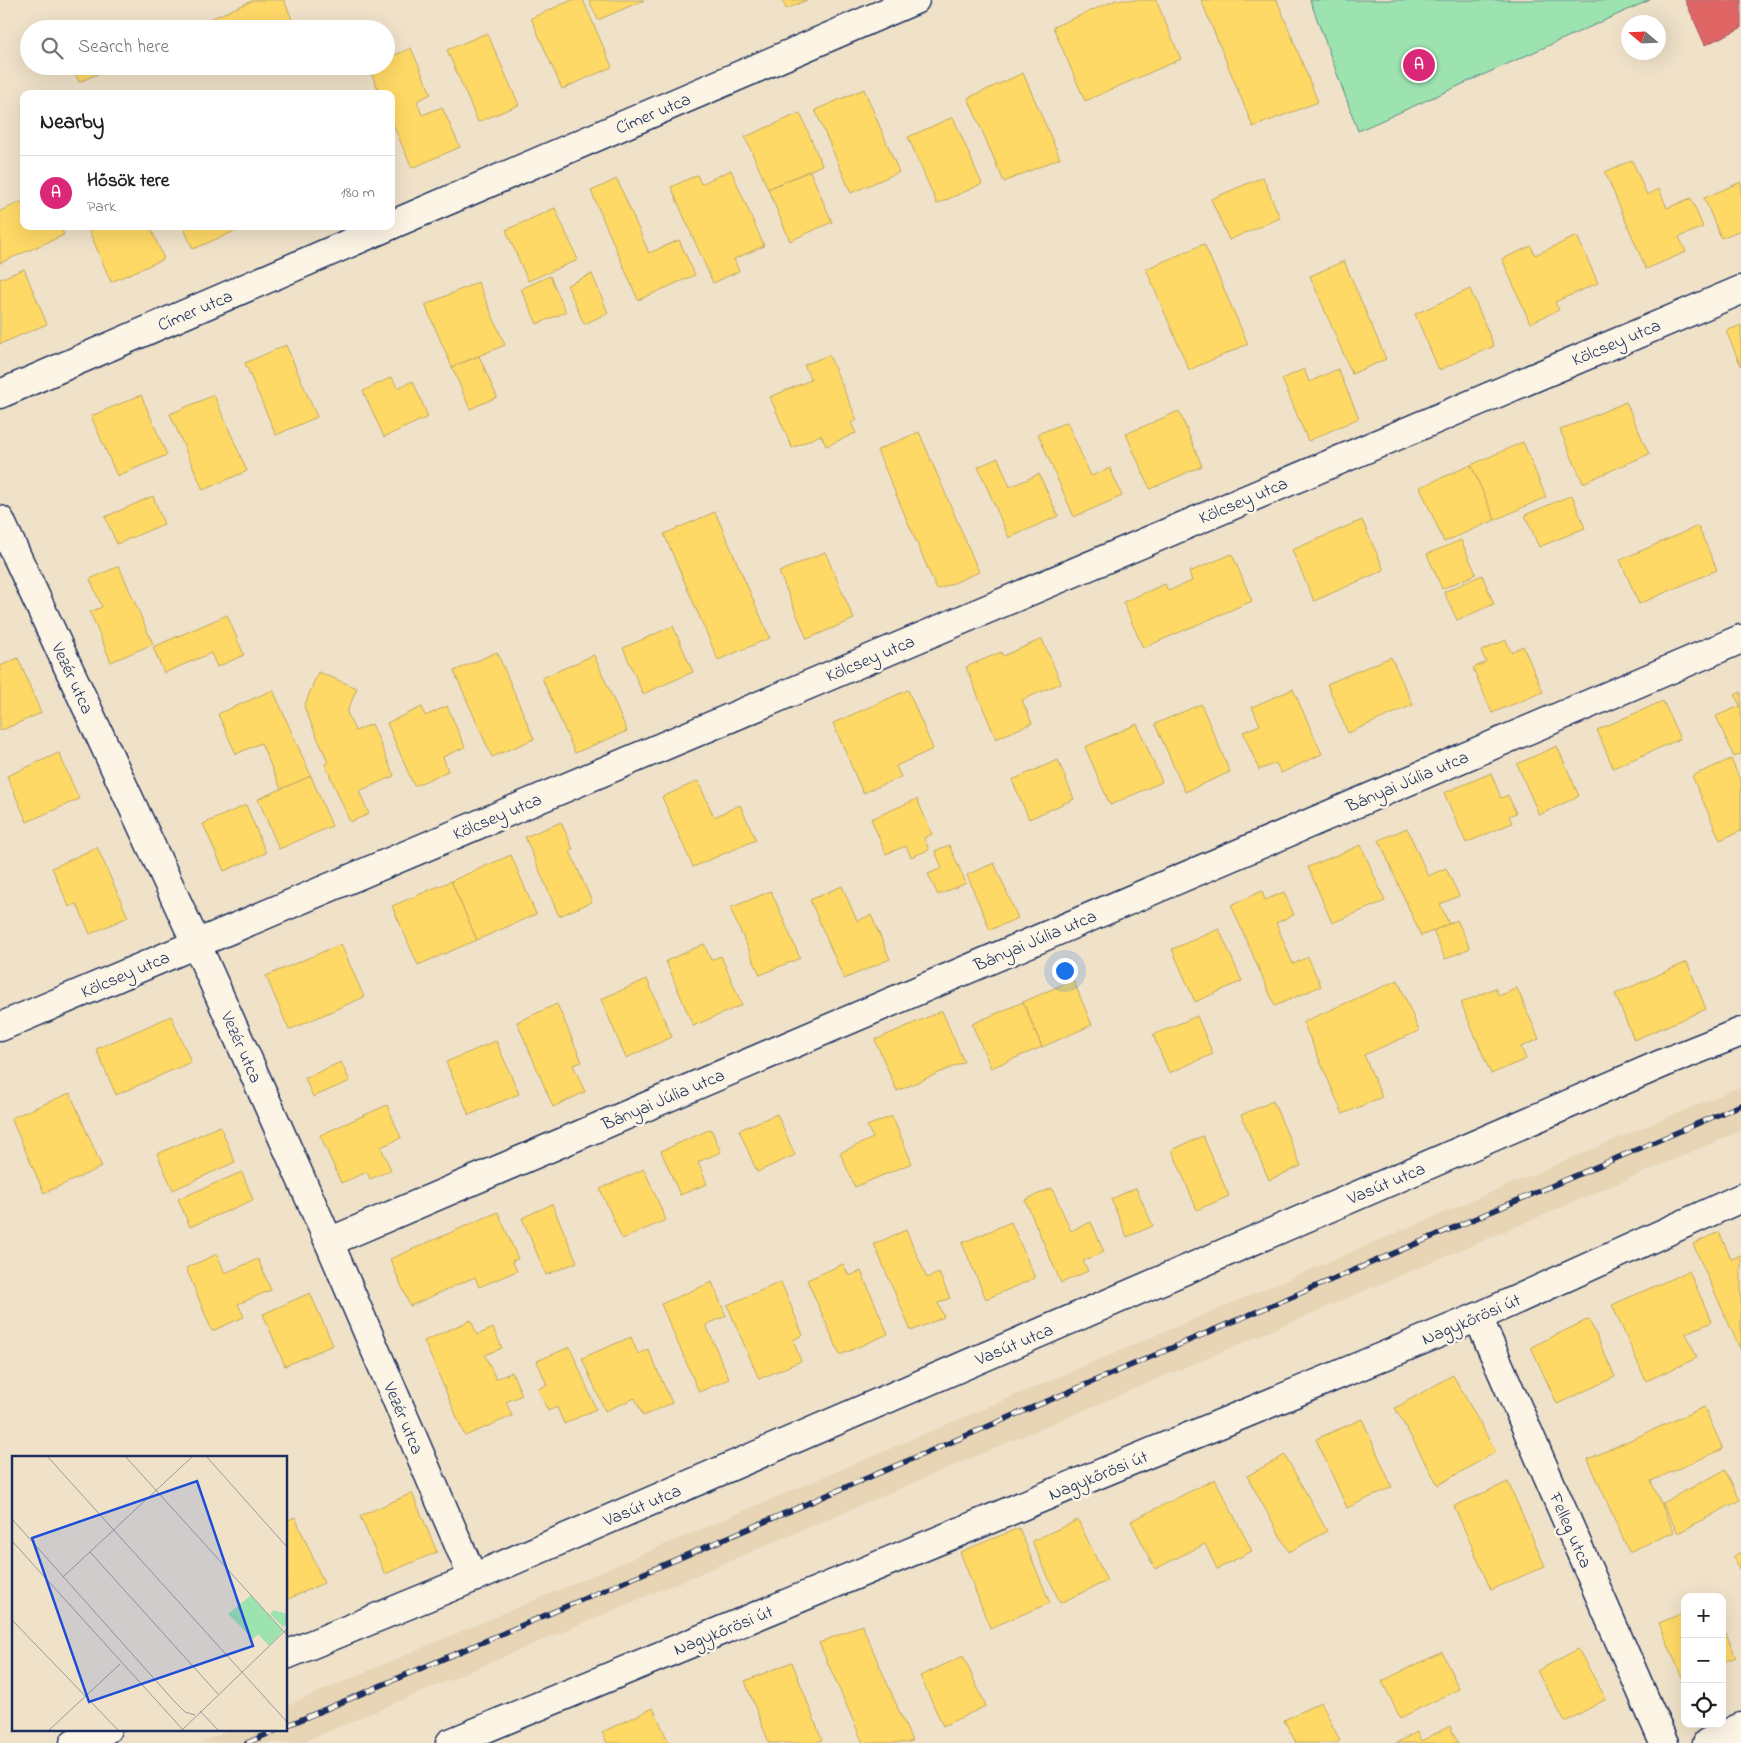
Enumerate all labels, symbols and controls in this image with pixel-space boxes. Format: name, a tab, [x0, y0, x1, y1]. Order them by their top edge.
north arrow	[1621, 15, 1666, 60]
search box	[20, 20, 395, 75]
icon: search	[38, 34, 66, 62]
text: Search here	[78, 34, 169, 61]
pin: A	[1403, 46, 1435, 84]
street label: Címer utca	[612, 87, 695, 142]
text: Nearby	[40, 108, 104, 138]
text: Hősök tere	[87, 168, 169, 195]
text: A	[51, 181, 61, 205]
text: 180 m	[341, 181, 375, 205]
text: Park	[87, 195, 116, 219]
street label: Címer utca	[154, 284, 237, 339]
street label: Kölcsey utca	[1568, 313, 1665, 374]
street label: Kölcsey utca	[1195, 471, 1292, 532]
street label: Kölcsey utca	[822, 629, 919, 690]
street label: Vezér utca	[43, 638, 99, 719]
street label: Bányai Júlia utca	[1341, 745, 1473, 821]
street label: Kölcsey utca	[449, 787, 546, 848]
street label: Bányai Júlia utca	[969, 904, 1101, 980]
street label: Kölcsey utca	[77, 945, 174, 1006]
your location	[1052, 958, 1078, 984]
street label: Vezér utca	[212, 1007, 268, 1088]
street label: Bányai Júlia utca	[597, 1063, 729, 1139]
street label: Vasút utca	[1343, 1157, 1430, 1213]
street label: Nagykőrösi út	[1418, 1288, 1526, 1354]
street label: Vasút utca	[971, 1318, 1058, 1374]
street label: Vezér utca	[375, 1378, 429, 1459]
street label: Nagykőrösi út	[1045, 1445, 1153, 1510]
inset map	[12, 1456, 288, 1730]
street label: Vasút utca	[599, 1479, 686, 1535]
street label: Felleg utca	[1540, 1488, 1597, 1573]
map controls	[1681, 1593, 1726, 1728]
button: +	[1681, 1593, 1726, 1638]
street label: Nagykőrösi út	[670, 1600, 778, 1665]
button: −	[1681, 1638, 1726, 1683]
button: locate	[1681, 1683, 1726, 1728]

